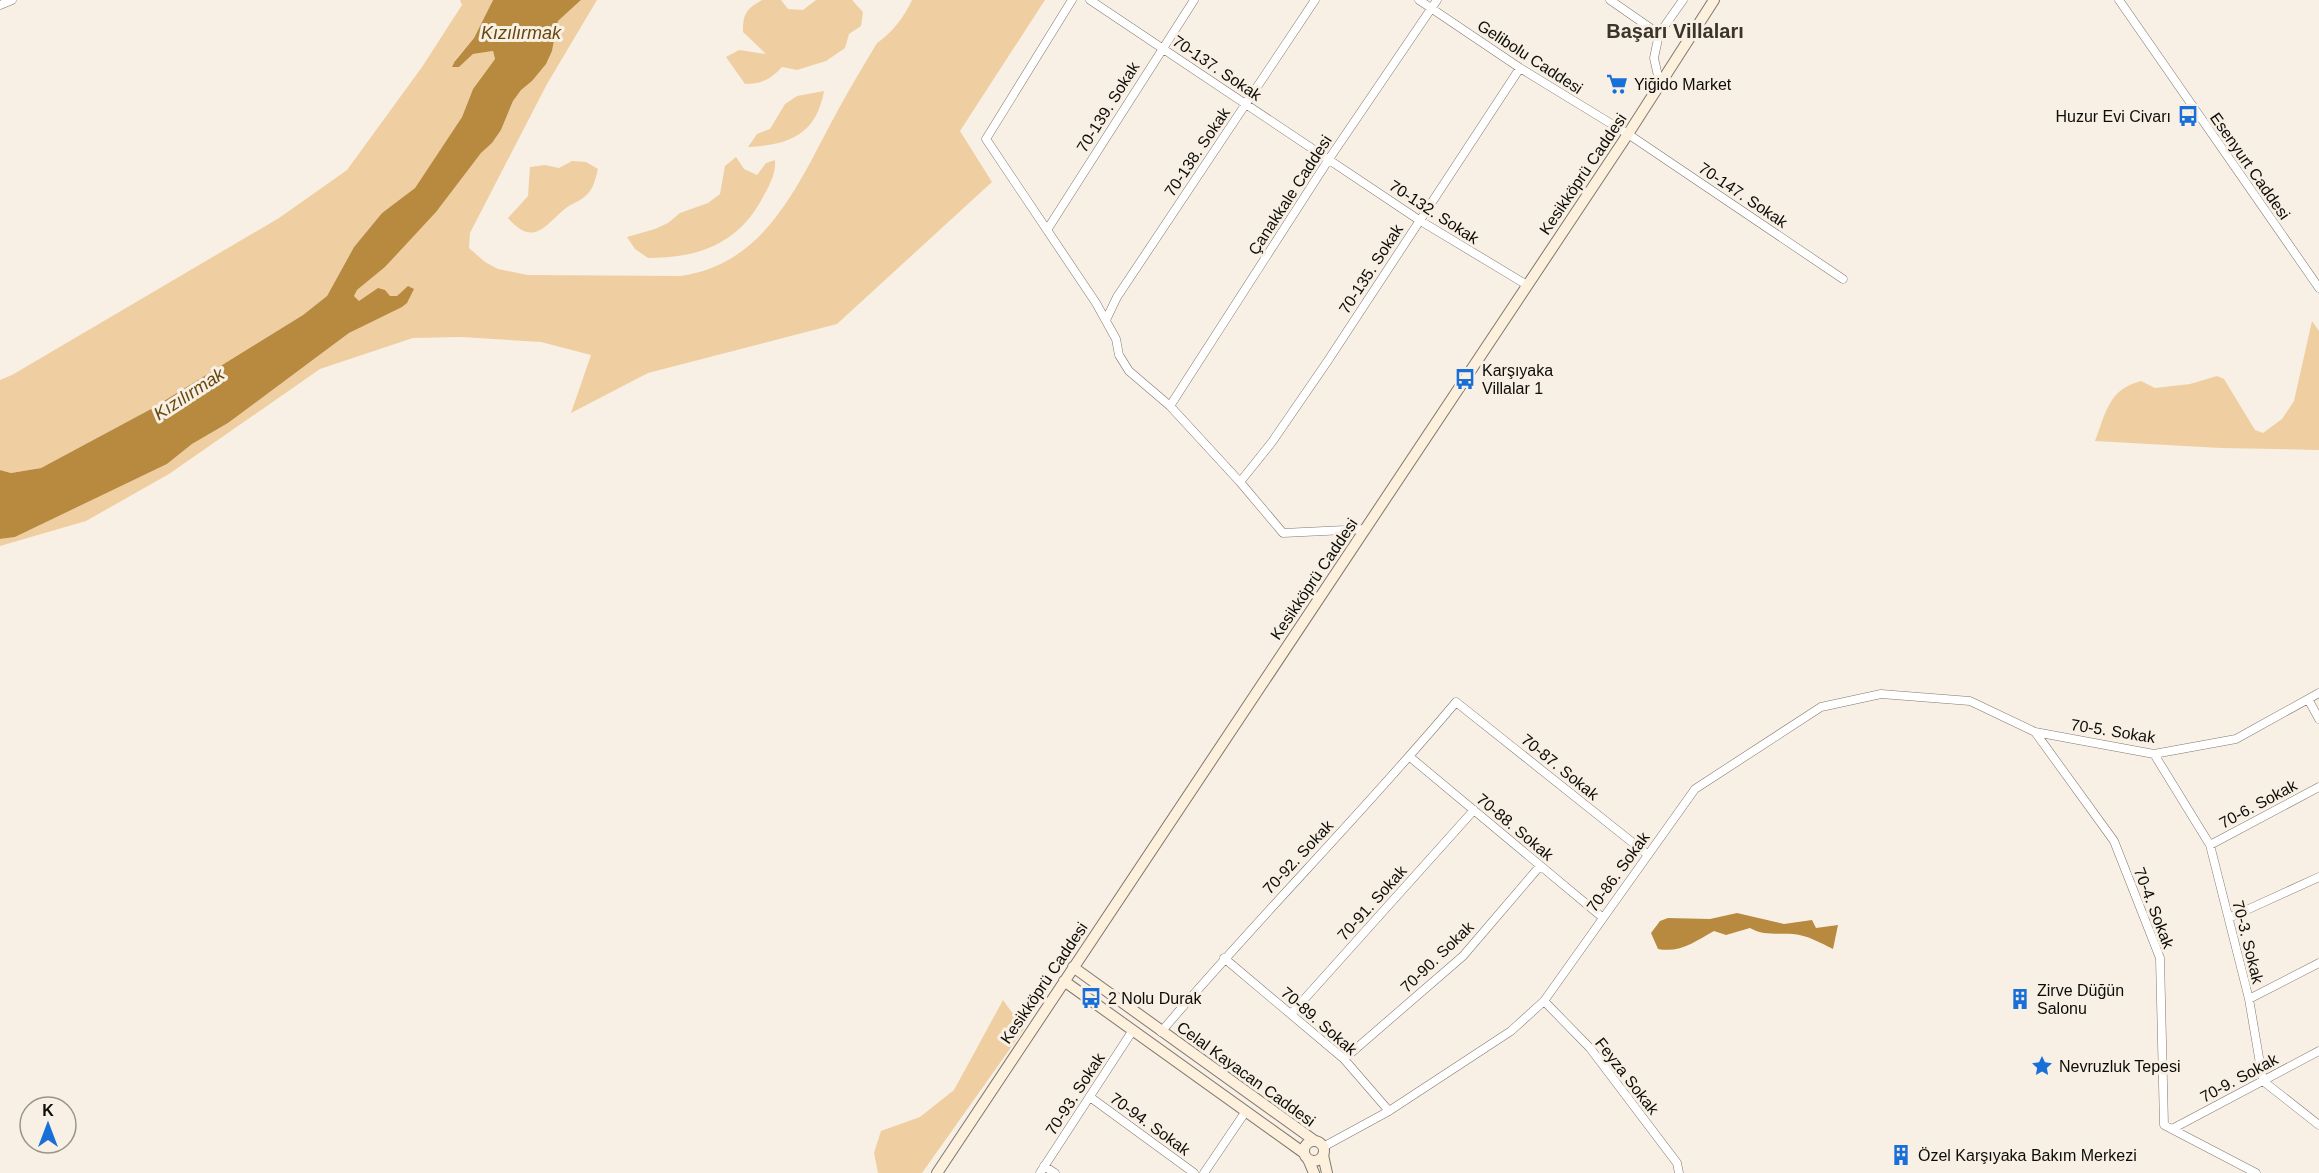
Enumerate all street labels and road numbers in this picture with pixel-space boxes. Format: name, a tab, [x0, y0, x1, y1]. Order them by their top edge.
street label: Gelibolu Caddesi	[1474, 17, 1586, 97]
street label: 70-137. Sokak	[1169, 32, 1265, 104]
street label: 70-139. Sokak	[1073, 58, 1143, 155]
street label: 70-138. Sokak	[1161, 104, 1233, 200]
street label: Esenyurt Caddesi	[2207, 109, 2293, 223]
street label: Kesikköprü Caddesi	[1536, 110, 1630, 238]
street label: Çanakkale Caddesi	[1245, 132, 1335, 258]
street label: 70-147. Sokak	[1695, 159, 1791, 231]
street label: 70-132. Sokak	[1386, 177, 1483, 248]
street label: 70-135. Sokak	[1336, 220, 1407, 317]
street label: Kesikköprü Caddesi	[1267, 515, 1361, 643]
street label: 70-5. Sokak	[2070, 716, 2157, 746]
street label: 70-87. Sokak	[1518, 731, 1603, 804]
street label: 70-6. Sokak	[2216, 776, 2301, 832]
street label: 70-88. Sokak	[1473, 790, 1557, 864]
street label: 70-92. Sokak	[1260, 816, 1337, 897]
street label: 70-86. Sokak	[1583, 828, 1653, 915]
street label: 70-91. Sokak	[1334, 862, 1411, 944]
street label: 70-4. Sokak	[2131, 865, 2178, 952]
street label: 70-3. Sokak	[2229, 899, 2267, 986]
street label: 70-90. Sokak	[1397, 917, 1478, 996]
street label: Kesikköprü Caddesi	[997, 919, 1091, 1047]
street label: 70-89. Sokak	[1278, 984, 1361, 1059]
street label: Celal Kayacan Caddesi	[1174, 1018, 1318, 1130]
street label: Feyza Sokak	[1592, 1034, 1663, 1118]
street label: 70-93. Sokak	[1042, 1049, 1108, 1138]
street label: 70-9. Sokak	[2197, 1050, 2282, 1106]
street label: 70-94. Sokak	[1107, 1089, 1194, 1159]

